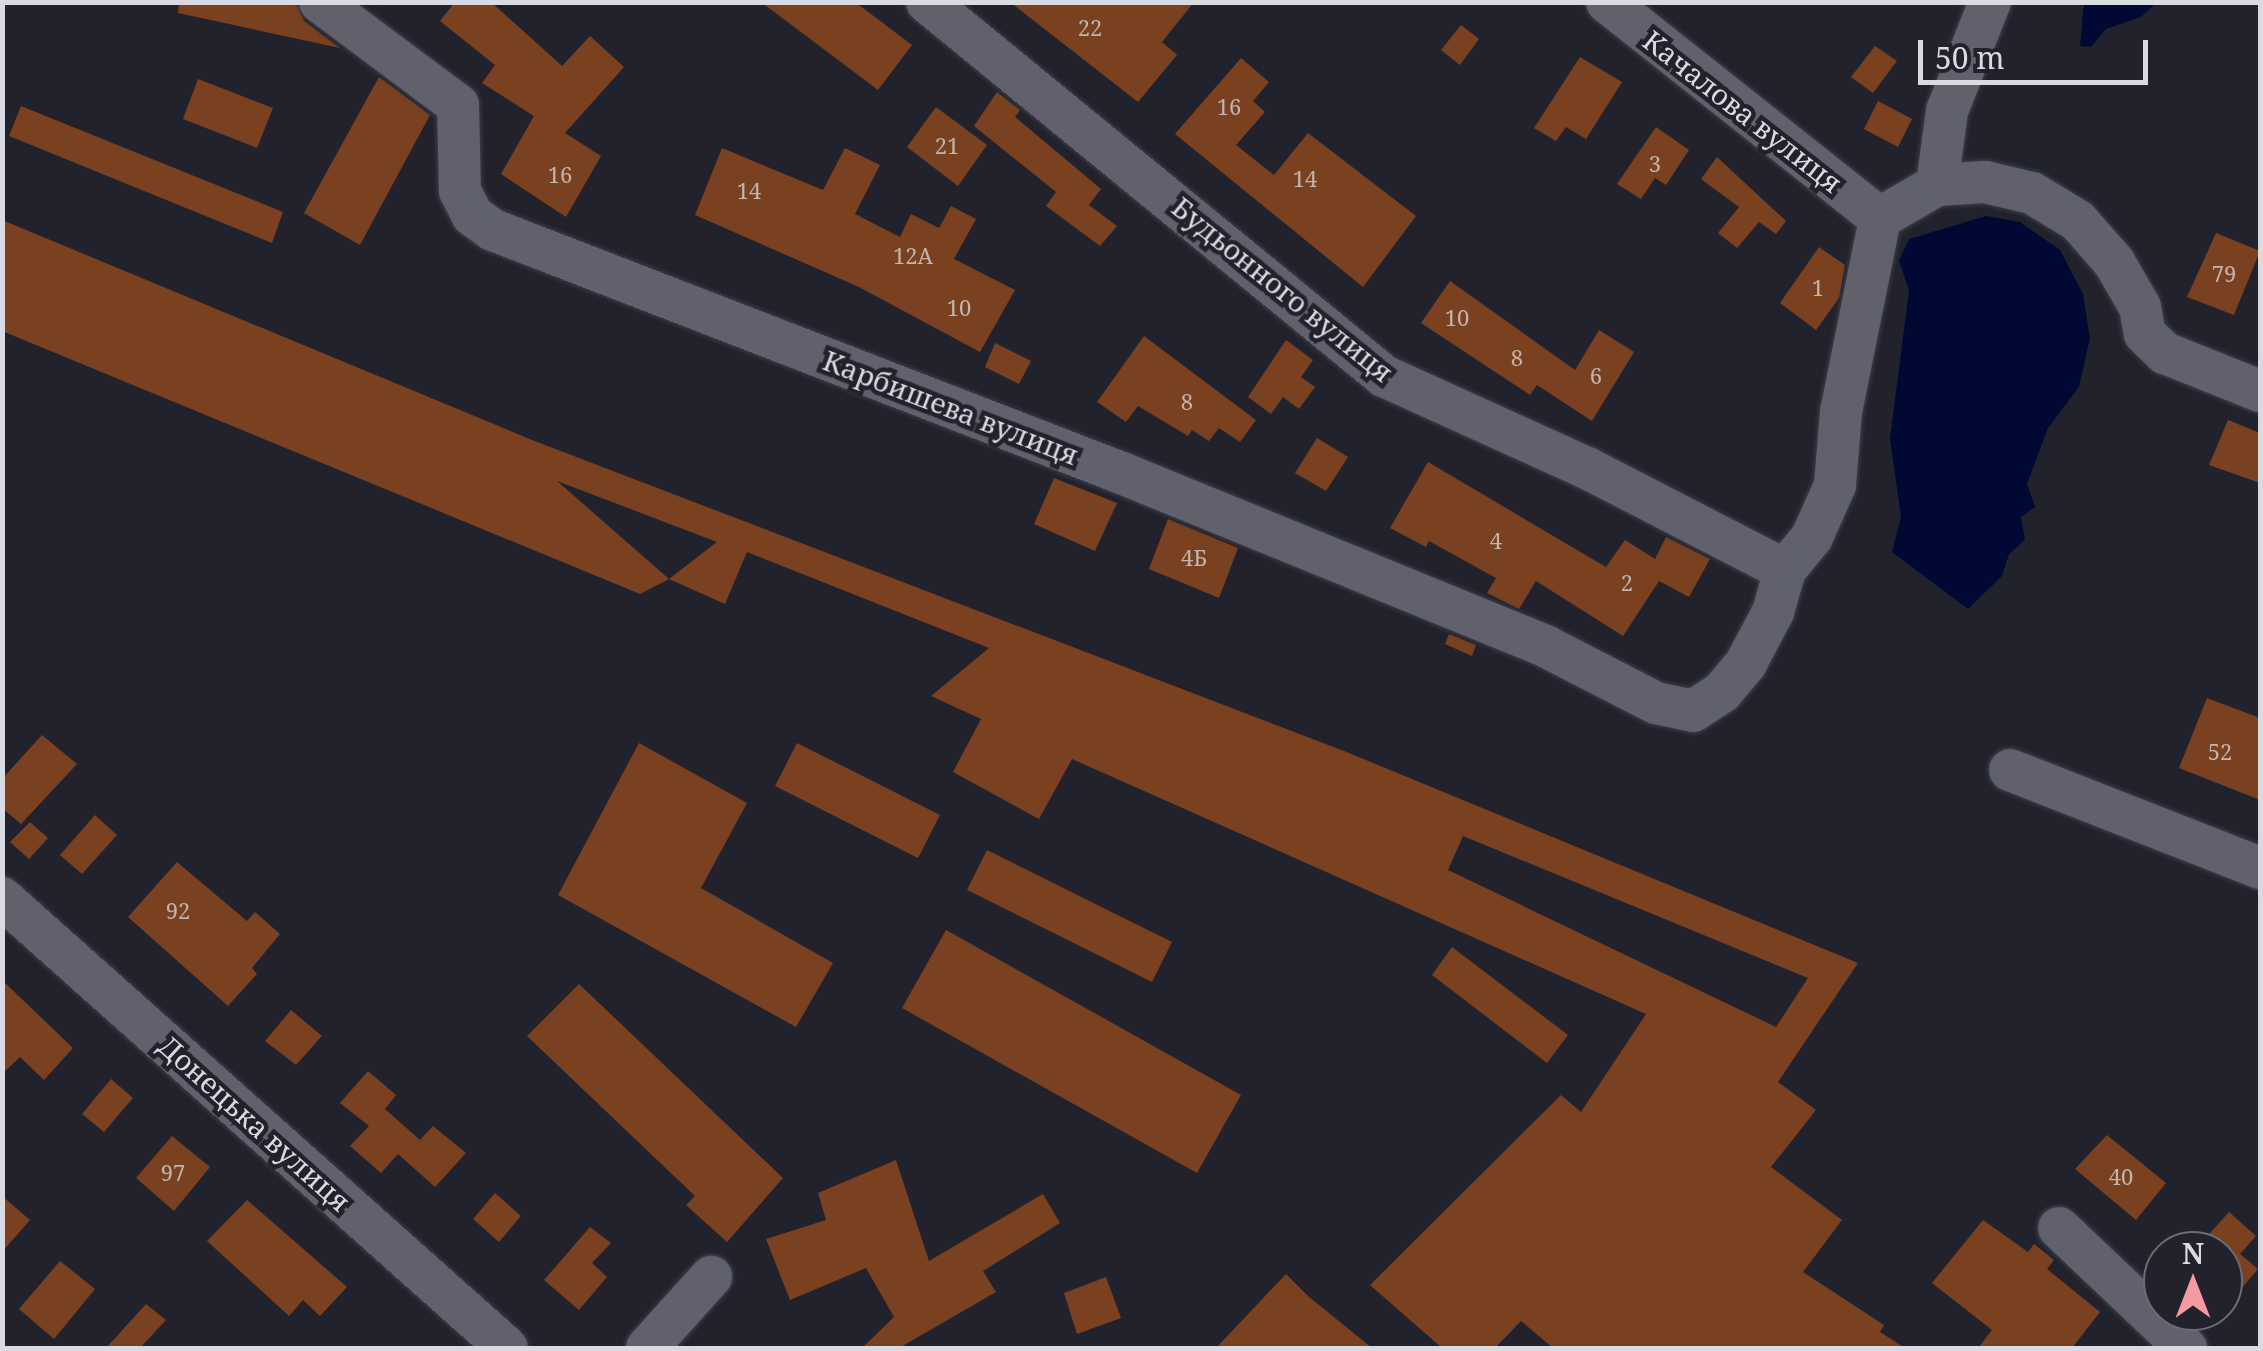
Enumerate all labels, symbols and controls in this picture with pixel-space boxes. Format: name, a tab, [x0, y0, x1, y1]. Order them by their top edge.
house number: 22	[1078, 15, 1102, 41]
scale bar	[1923, 20, 2153, 82]
street label: Качалова вулиця	[1637, 23, 1849, 199]
text: 50 m	[1935, 37, 2005, 78]
house number: 16	[1217, 94, 1241, 120]
house number: 21	[935, 133, 959, 159]
house number: 3	[1649, 151, 1661, 177]
house number: 16	[548, 162, 572, 188]
house number: 14	[1293, 166, 1317, 192]
house number: 14	[737, 178, 761, 204]
street label: Будьонного вулиця	[1166, 190, 1400, 388]
house number: 12А	[893, 243, 933, 269]
house number: 79	[2212, 261, 2236, 287]
house number: 1	[1812, 275, 1824, 301]
house number: 10	[947, 295, 971, 321]
house number: 10	[1445, 305, 1469, 331]
street label: Карбишева вулиця	[819, 343, 1083, 471]
house number: 8	[1511, 345, 1523, 371]
house number: 6	[1590, 363, 1602, 389]
house number: 8	[1181, 389, 1193, 415]
house number: 4	[1490, 528, 1502, 554]
house number: 4Б	[1181, 545, 1207, 571]
house number: 2	[1621, 570, 1633, 596]
house number: 52	[2208, 739, 2232, 765]
house number: 92	[166, 898, 190, 924]
street label: Донецька вулиця	[152, 1028, 358, 1218]
house number: 97	[161, 1160, 185, 1186]
house number: 40	[2109, 1164, 2133, 1190]
north arrow	[2143, 1231, 2243, 1331]
text: N	[2182, 1234, 2204, 1272]

